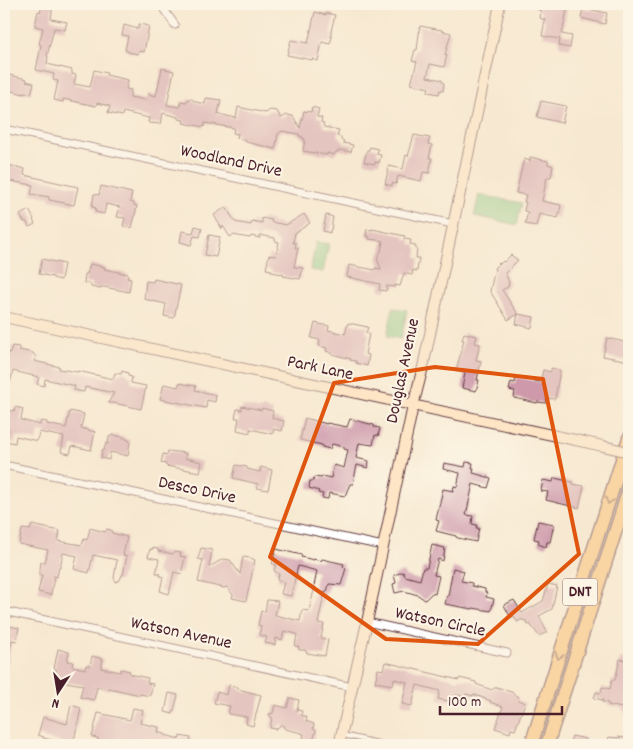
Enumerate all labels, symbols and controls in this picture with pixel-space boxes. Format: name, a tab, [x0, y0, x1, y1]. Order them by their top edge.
street label: Woodland Drive	[178, 139, 284, 185]
street label: Douglas Avenue	[381, 316, 427, 426]
street label: Park Lane	[285, 350, 355, 388]
street label: Desco Drive	[156, 471, 238, 511]
one-way arrow	[605, 496, 615, 505]
road number: DNT	[562, 578, 598, 606]
street label: Watson Circle	[393, 601, 488, 645]
street label: Watson Avenue	[128, 611, 234, 657]
one-way arrow	[555, 651, 565, 659]
north arrow	[32, 666, 82, 716]
scale bar	[440, 684, 563, 716]
text: N	[50, 692, 61, 713]
text: 100 m	[448, 692, 481, 714]

